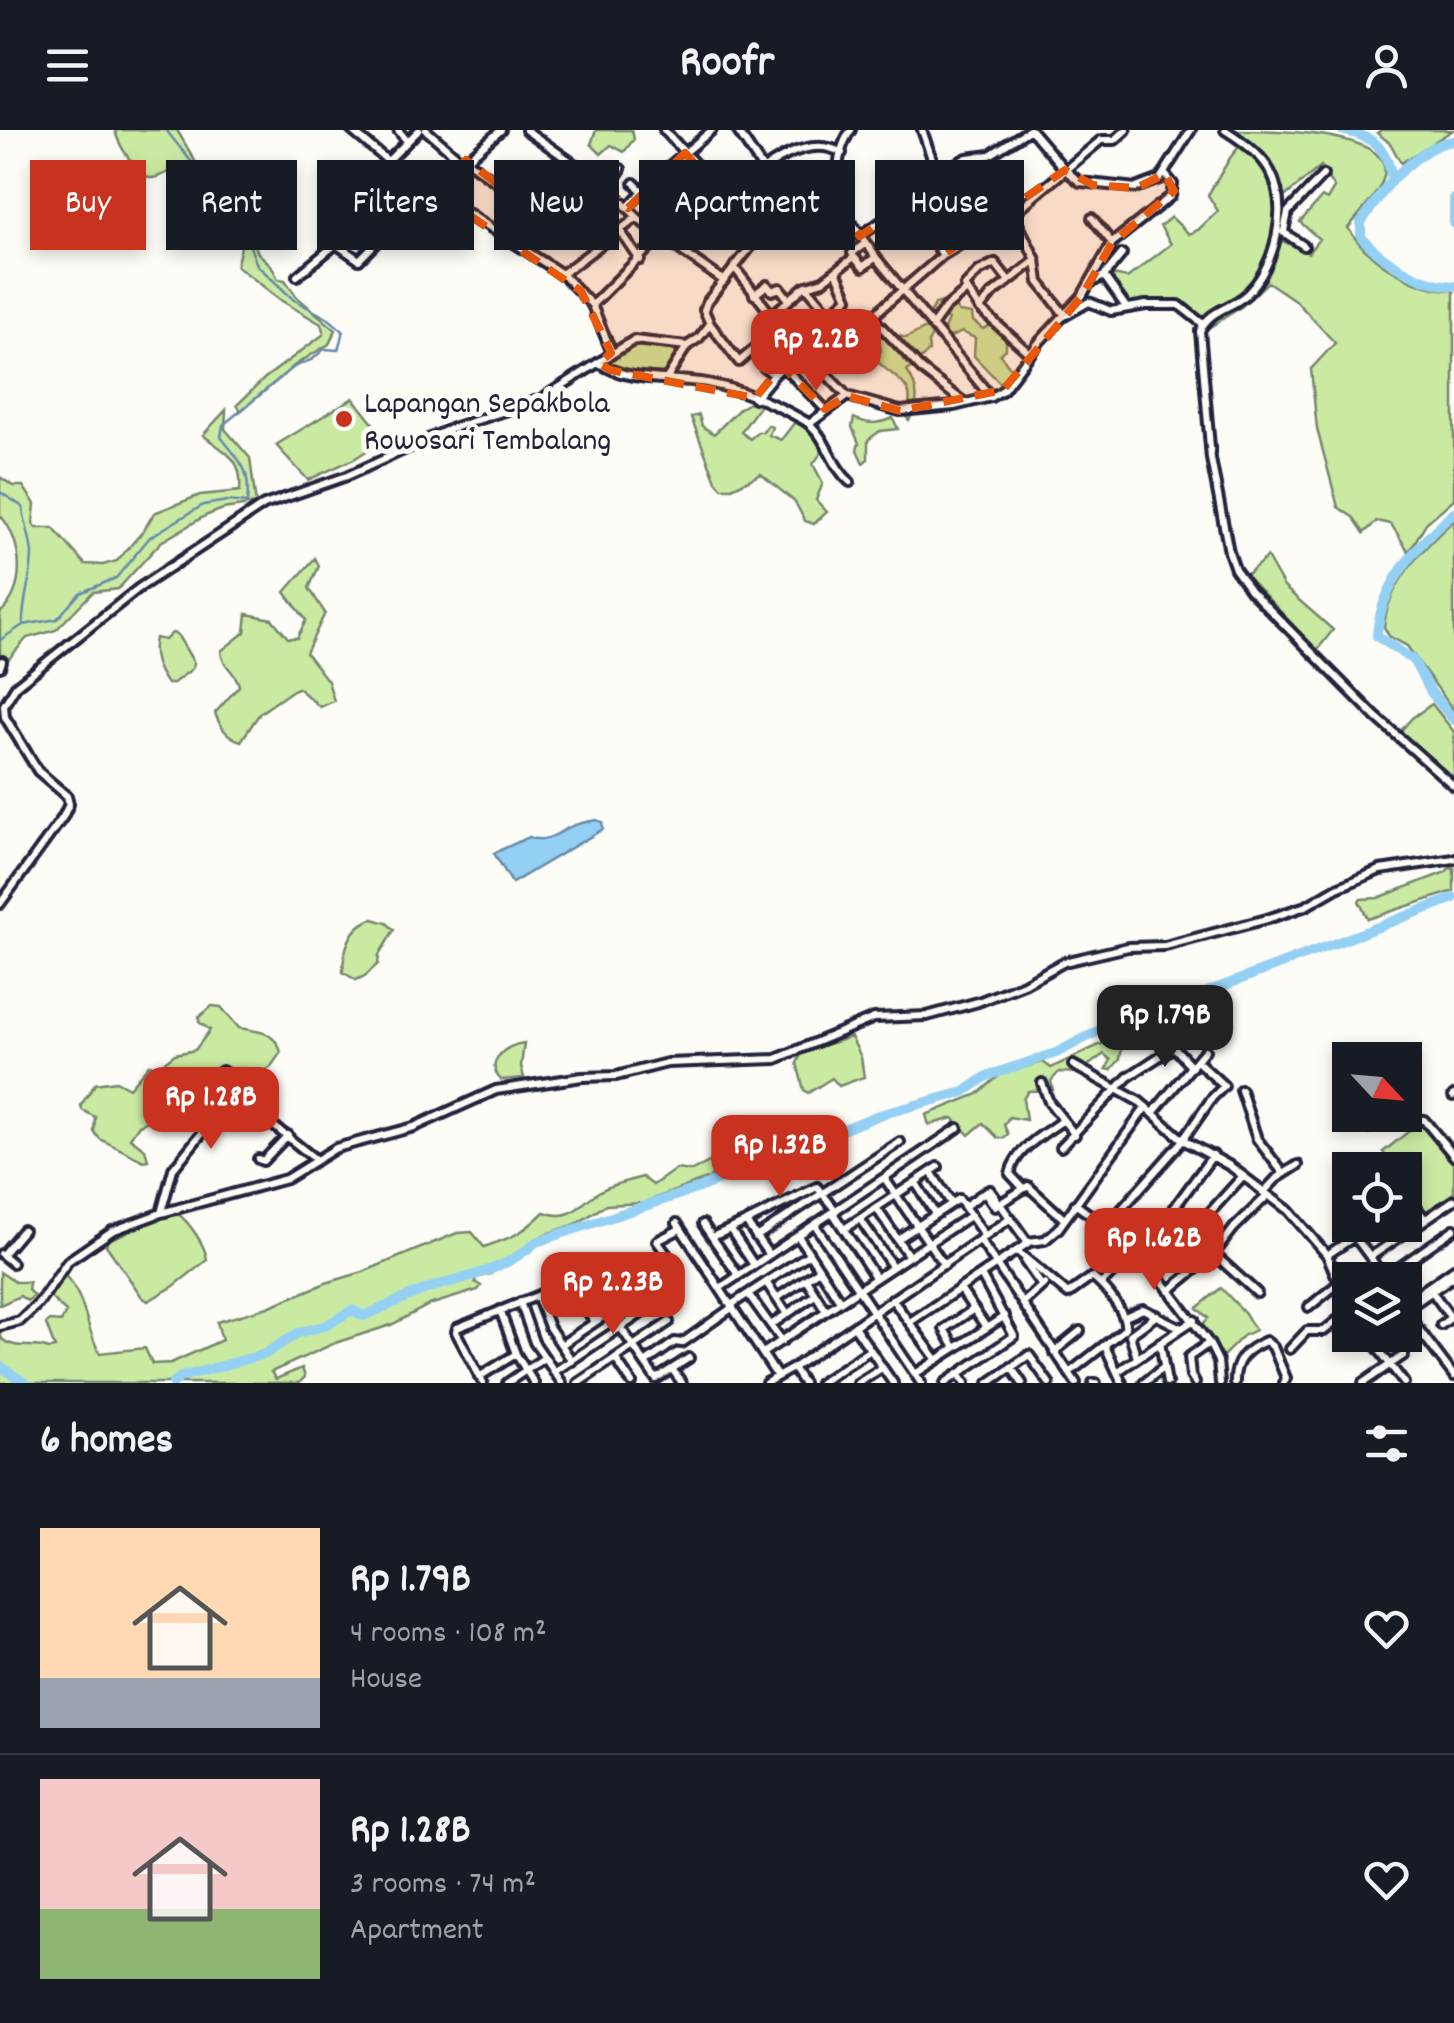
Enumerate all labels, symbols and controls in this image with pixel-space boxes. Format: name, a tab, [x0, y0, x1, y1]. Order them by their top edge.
text: Roofr	[680, 33, 774, 97]
icon: menu	[40, 38, 95, 93]
icon: person	[1359, 38, 1414, 93]
chip: Buy	[30, 160, 146, 250]
chip: Rent	[166, 160, 297, 250]
chip: Filters	[317, 160, 474, 250]
chip: New	[494, 160, 619, 250]
chip: Apartment	[639, 160, 855, 250]
chip: House	[875, 160, 1024, 250]
pin: Rp 2.2B	[724, 309, 908, 394]
text: Rp 2.2B	[773, 318, 859, 364]
place label: Lapangan Sepakbola Rowosari Tembalang	[364, 383, 611, 466]
marker: Lapangan Sepakbola Rowosari Tembalang	[333, 408, 355, 430]
pin: Rp 1.79B	[1062, 985, 1268, 1070]
text: Rp 1.79B	[1119, 994, 1211, 1040]
north arrow	[1332, 1042, 1422, 1132]
map controls	[1332, 1042, 1422, 1352]
pin: Rp 1.28B	[108, 1067, 314, 1152]
text: Rp 1.28B	[165, 1076, 257, 1122]
pin: Rp 1.32B	[677, 1115, 883, 1200]
text: Rp 1.32B	[733, 1124, 827, 1170]
button: locate	[1332, 1152, 1422, 1242]
pin: Rp 1.62B	[1051, 1208, 1257, 1293]
text: Rp 1.62B	[1107, 1217, 1201, 1263]
pin: Rp 2.23B	[510, 1252, 716, 1337]
text: Rp 2.23B	[563, 1261, 663, 1307]
button: layers	[1332, 1262, 1422, 1352]
text: 6 homes	[40, 1413, 173, 1473]
icon: filters	[1359, 1416, 1414, 1471]
text: Rp 1.79B	[350, 1552, 471, 1612]
icon: home	[120, 1568, 240, 1688]
icon: heart	[1359, 1601, 1414, 1656]
text: 4 rooms · 108 m²	[350, 1612, 547, 1658]
text: House	[350, 1658, 422, 1704]
text: Rp 1.28B	[350, 1803, 471, 1863]
icon: home	[120, 1819, 240, 1939]
icon: heart	[1359, 1852, 1414, 1907]
text: 3 rooms · 74 m²	[350, 1863, 536, 1909]
text: Apartment	[350, 1909, 484, 1955]

